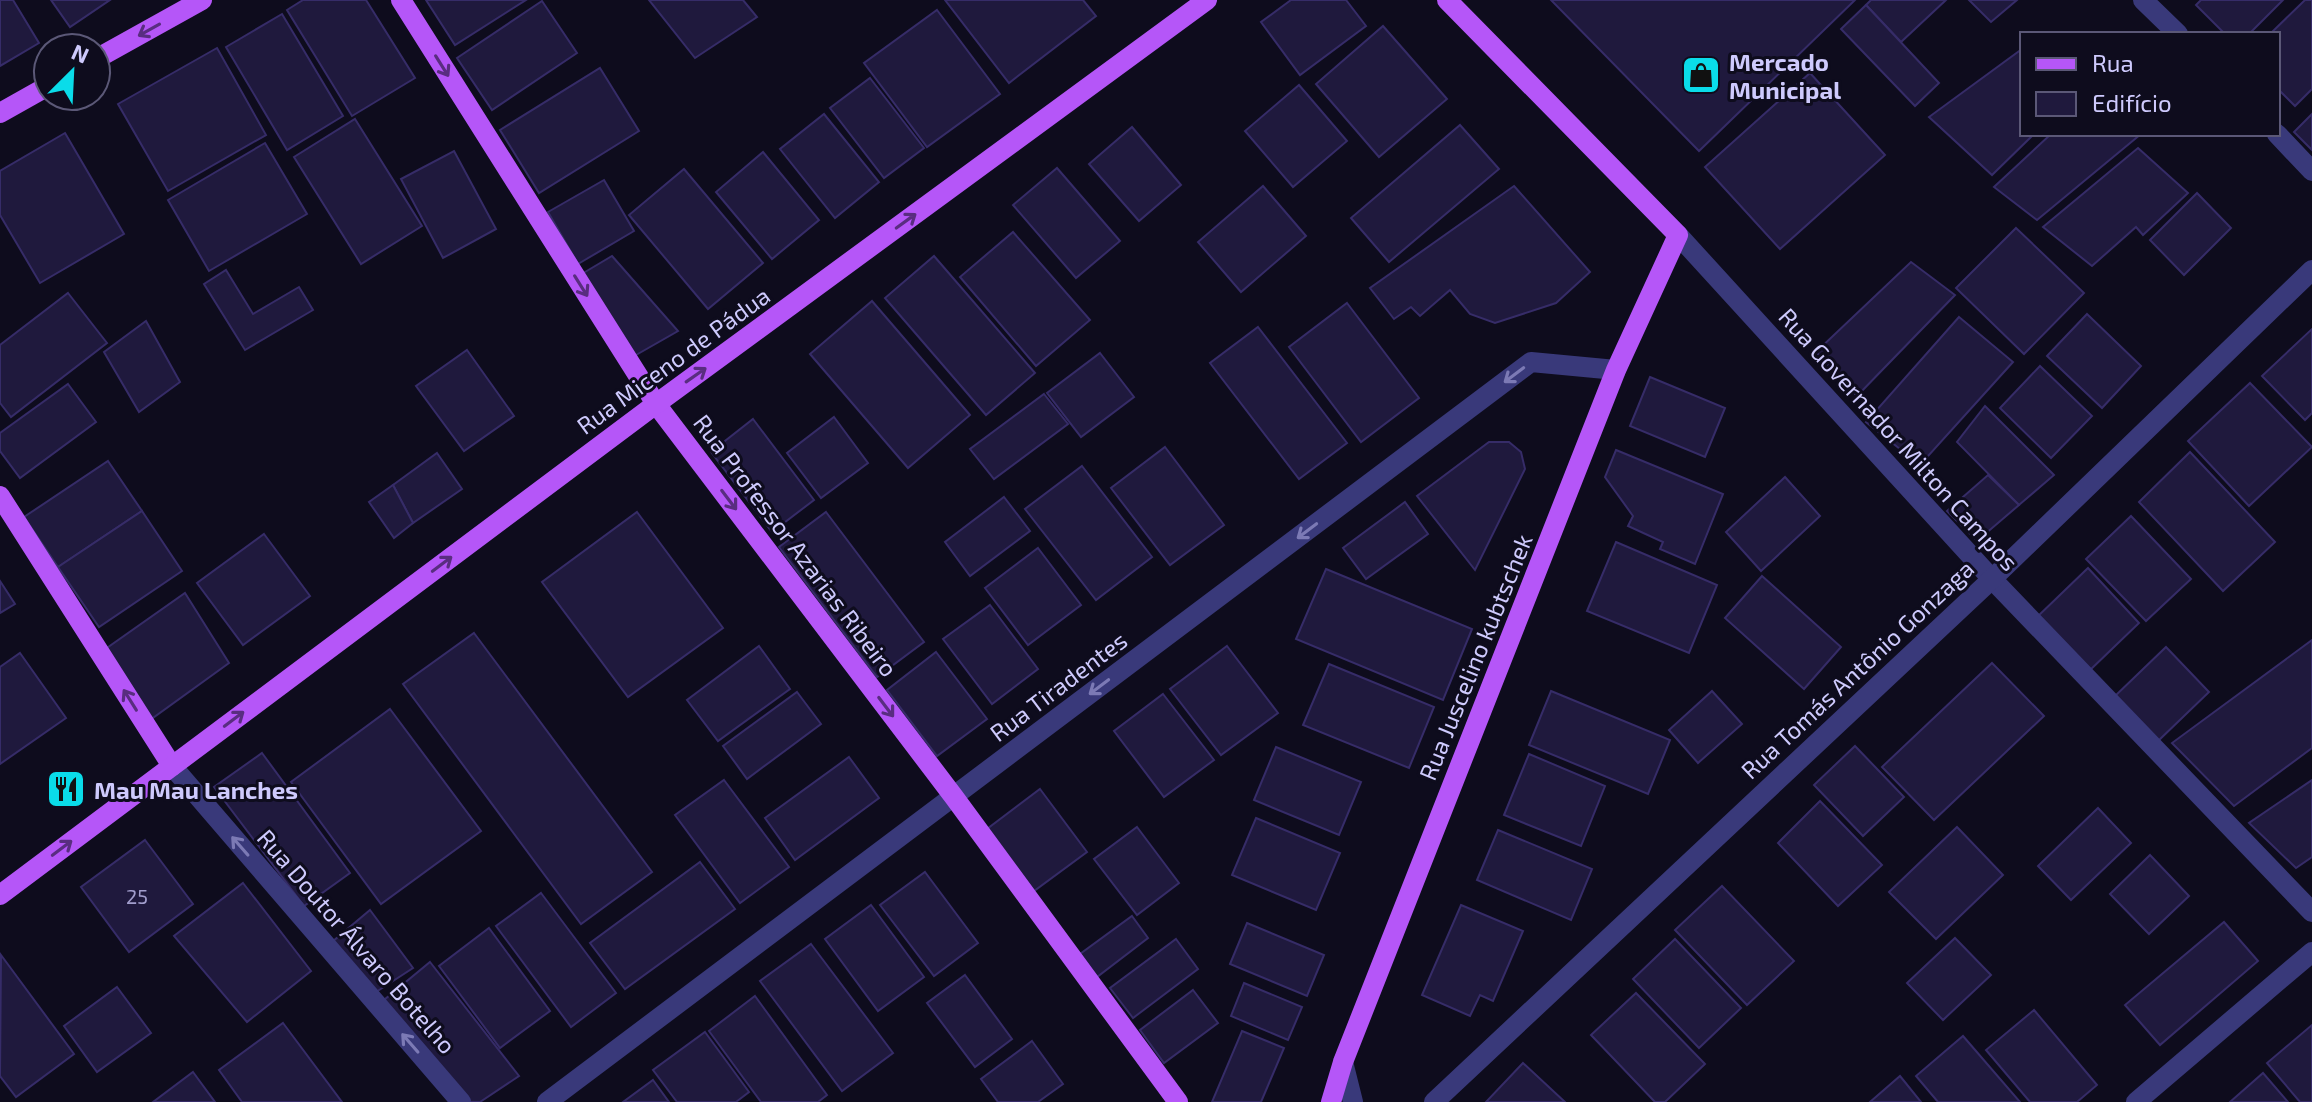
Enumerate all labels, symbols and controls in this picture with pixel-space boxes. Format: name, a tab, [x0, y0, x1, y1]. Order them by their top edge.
one-way arrow	[138, 22, 161, 38]
north arrow	[32, 32, 112, 112]
legend	[2020, 32, 2280, 136]
text: N	[68, 38, 93, 68]
place label: Mercado Municipal	[1729, 47, 1841, 104]
text: Rua	[2092, 48, 2134, 77]
one-way arrow	[435, 54, 451, 77]
shop icon: Mercado Municipal	[1680, 54, 1722, 96]
text: Edifício	[2092, 88, 2172, 117]
one-way arrow	[894, 213, 916, 230]
one-way arrow	[573, 274, 590, 296]
street label: Rua Miceno de Pádua	[571, 280, 775, 440]
street label: Rua Governador Milton Campos	[1773, 302, 2025, 576]
one-way arrow	[1504, 366, 1526, 383]
one-way arrow	[685, 367, 706, 384]
street label: Rua Professor Azarias Ribeiro	[688, 408, 904, 682]
one-way arrow	[720, 488, 737, 510]
one-way arrow	[1297, 523, 1318, 540]
street label: Rua Juscelino kubtschek	[1412, 530, 1538, 784]
street label: Rua Tomás Antônio Gonzaga	[1735, 554, 1979, 784]
one-way arrow	[431, 555, 452, 572]
street label: Rua Tiradentes	[984, 625, 1132, 747]
one-way arrow	[1089, 679, 1110, 696]
one-way arrow	[121, 690, 138, 712]
one-way arrow	[877, 696, 894, 717]
one-way arrow	[223, 711, 244, 728]
restaurant icon: Mau Mau Lanches	[45, 768, 87, 810]
place label: Mau Mau Lanches	[94, 775, 298, 804]
street label: Rua Doutor Álvaro Botelho	[252, 823, 462, 1059]
one-way arrow	[232, 836, 250, 857]
one-way arrow	[51, 839, 73, 856]
house number: 25	[126, 884, 148, 908]
one-way arrow	[401, 1033, 419, 1054]

